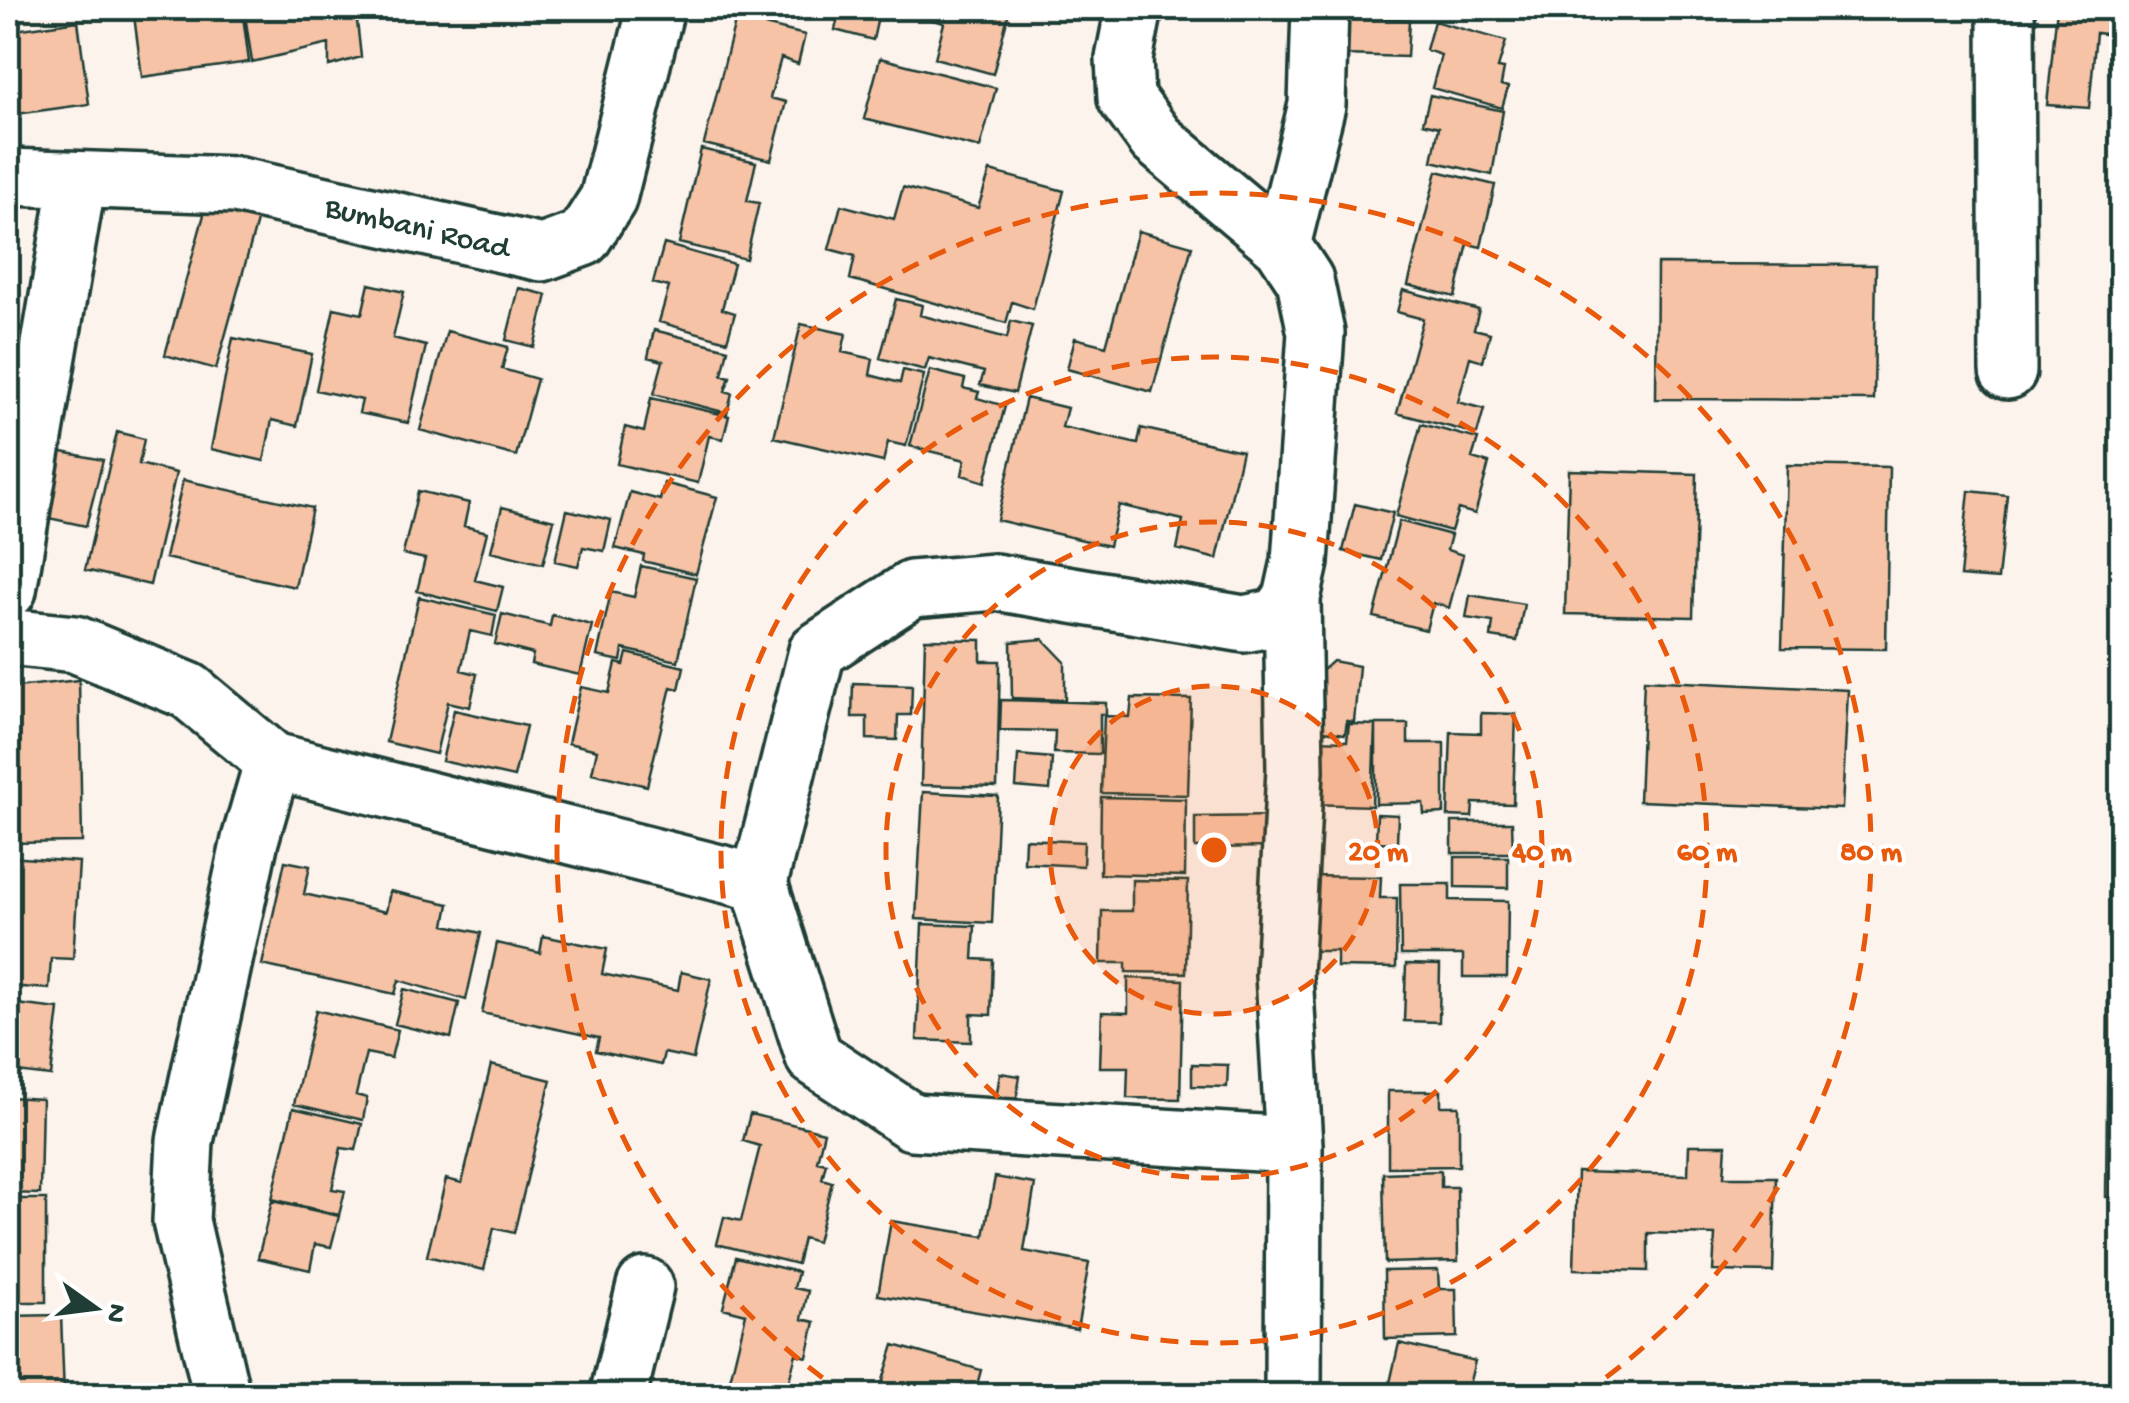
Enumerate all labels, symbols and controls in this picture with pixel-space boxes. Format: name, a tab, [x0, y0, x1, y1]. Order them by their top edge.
street label: Bumbani Road	[320, 190, 515, 270]
centre of rings	[1196, 832, 1232, 868]
text: 20 m	[1348, 837, 1409, 872]
text: 40 m	[1511, 837, 1573, 872]
text: 60 m	[1677, 837, 1738, 872]
text: 80 m	[1840, 837, 1903, 872]
north arrow	[45, 1258, 145, 1358]
text: N	[97, 1300, 133, 1326]

